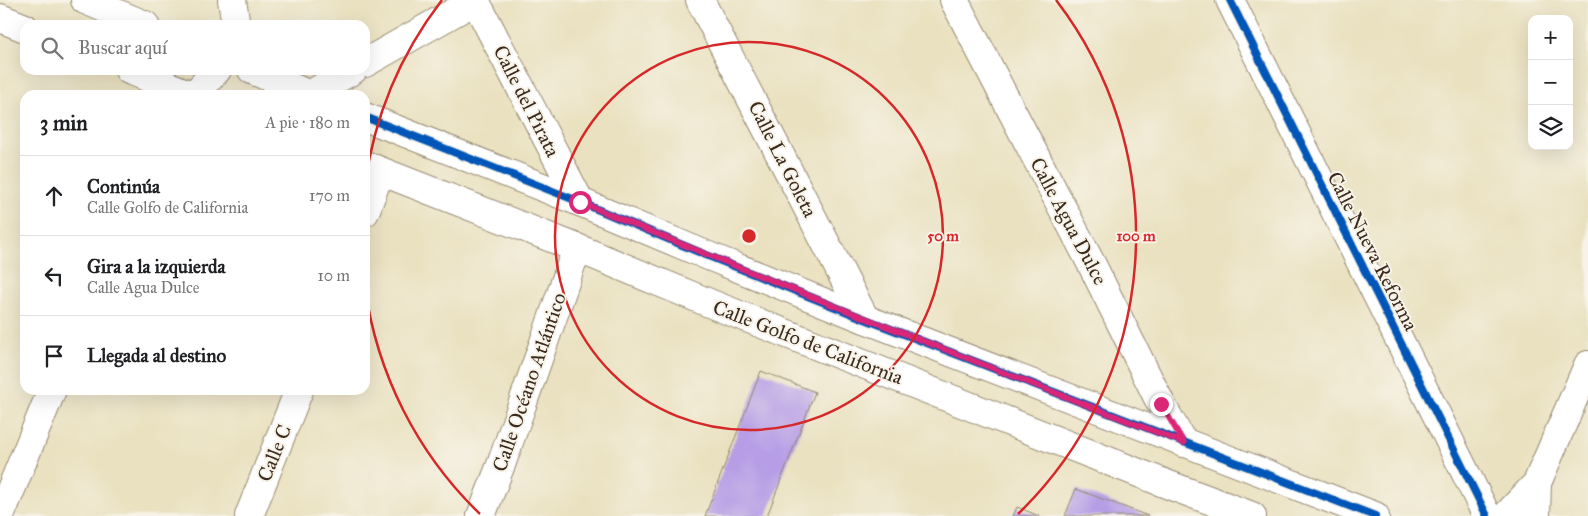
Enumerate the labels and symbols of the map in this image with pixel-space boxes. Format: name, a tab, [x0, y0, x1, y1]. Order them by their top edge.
street label: Calle del Pirata	[489, 41, 566, 161]
street label: Calle La Goleta	[743, 97, 823, 222]
street label: Calle Agua Dulce	[1025, 153, 1113, 289]
street label: Calle Nueva Reforma	[1323, 168, 1424, 335]
route start	[569, 191, 592, 214]
centre of rings	[740, 227, 758, 245]
text: 50 m	[927, 227, 959, 245]
text: 100 m	[1116, 227, 1156, 245]
street label: Calle Océano Atlántico	[487, 289, 571, 475]
street label: Calle Golfo de California	[710, 295, 907, 389]
route end	[1150, 393, 1173, 416]
street label: Calle C	[252, 421, 296, 485]

